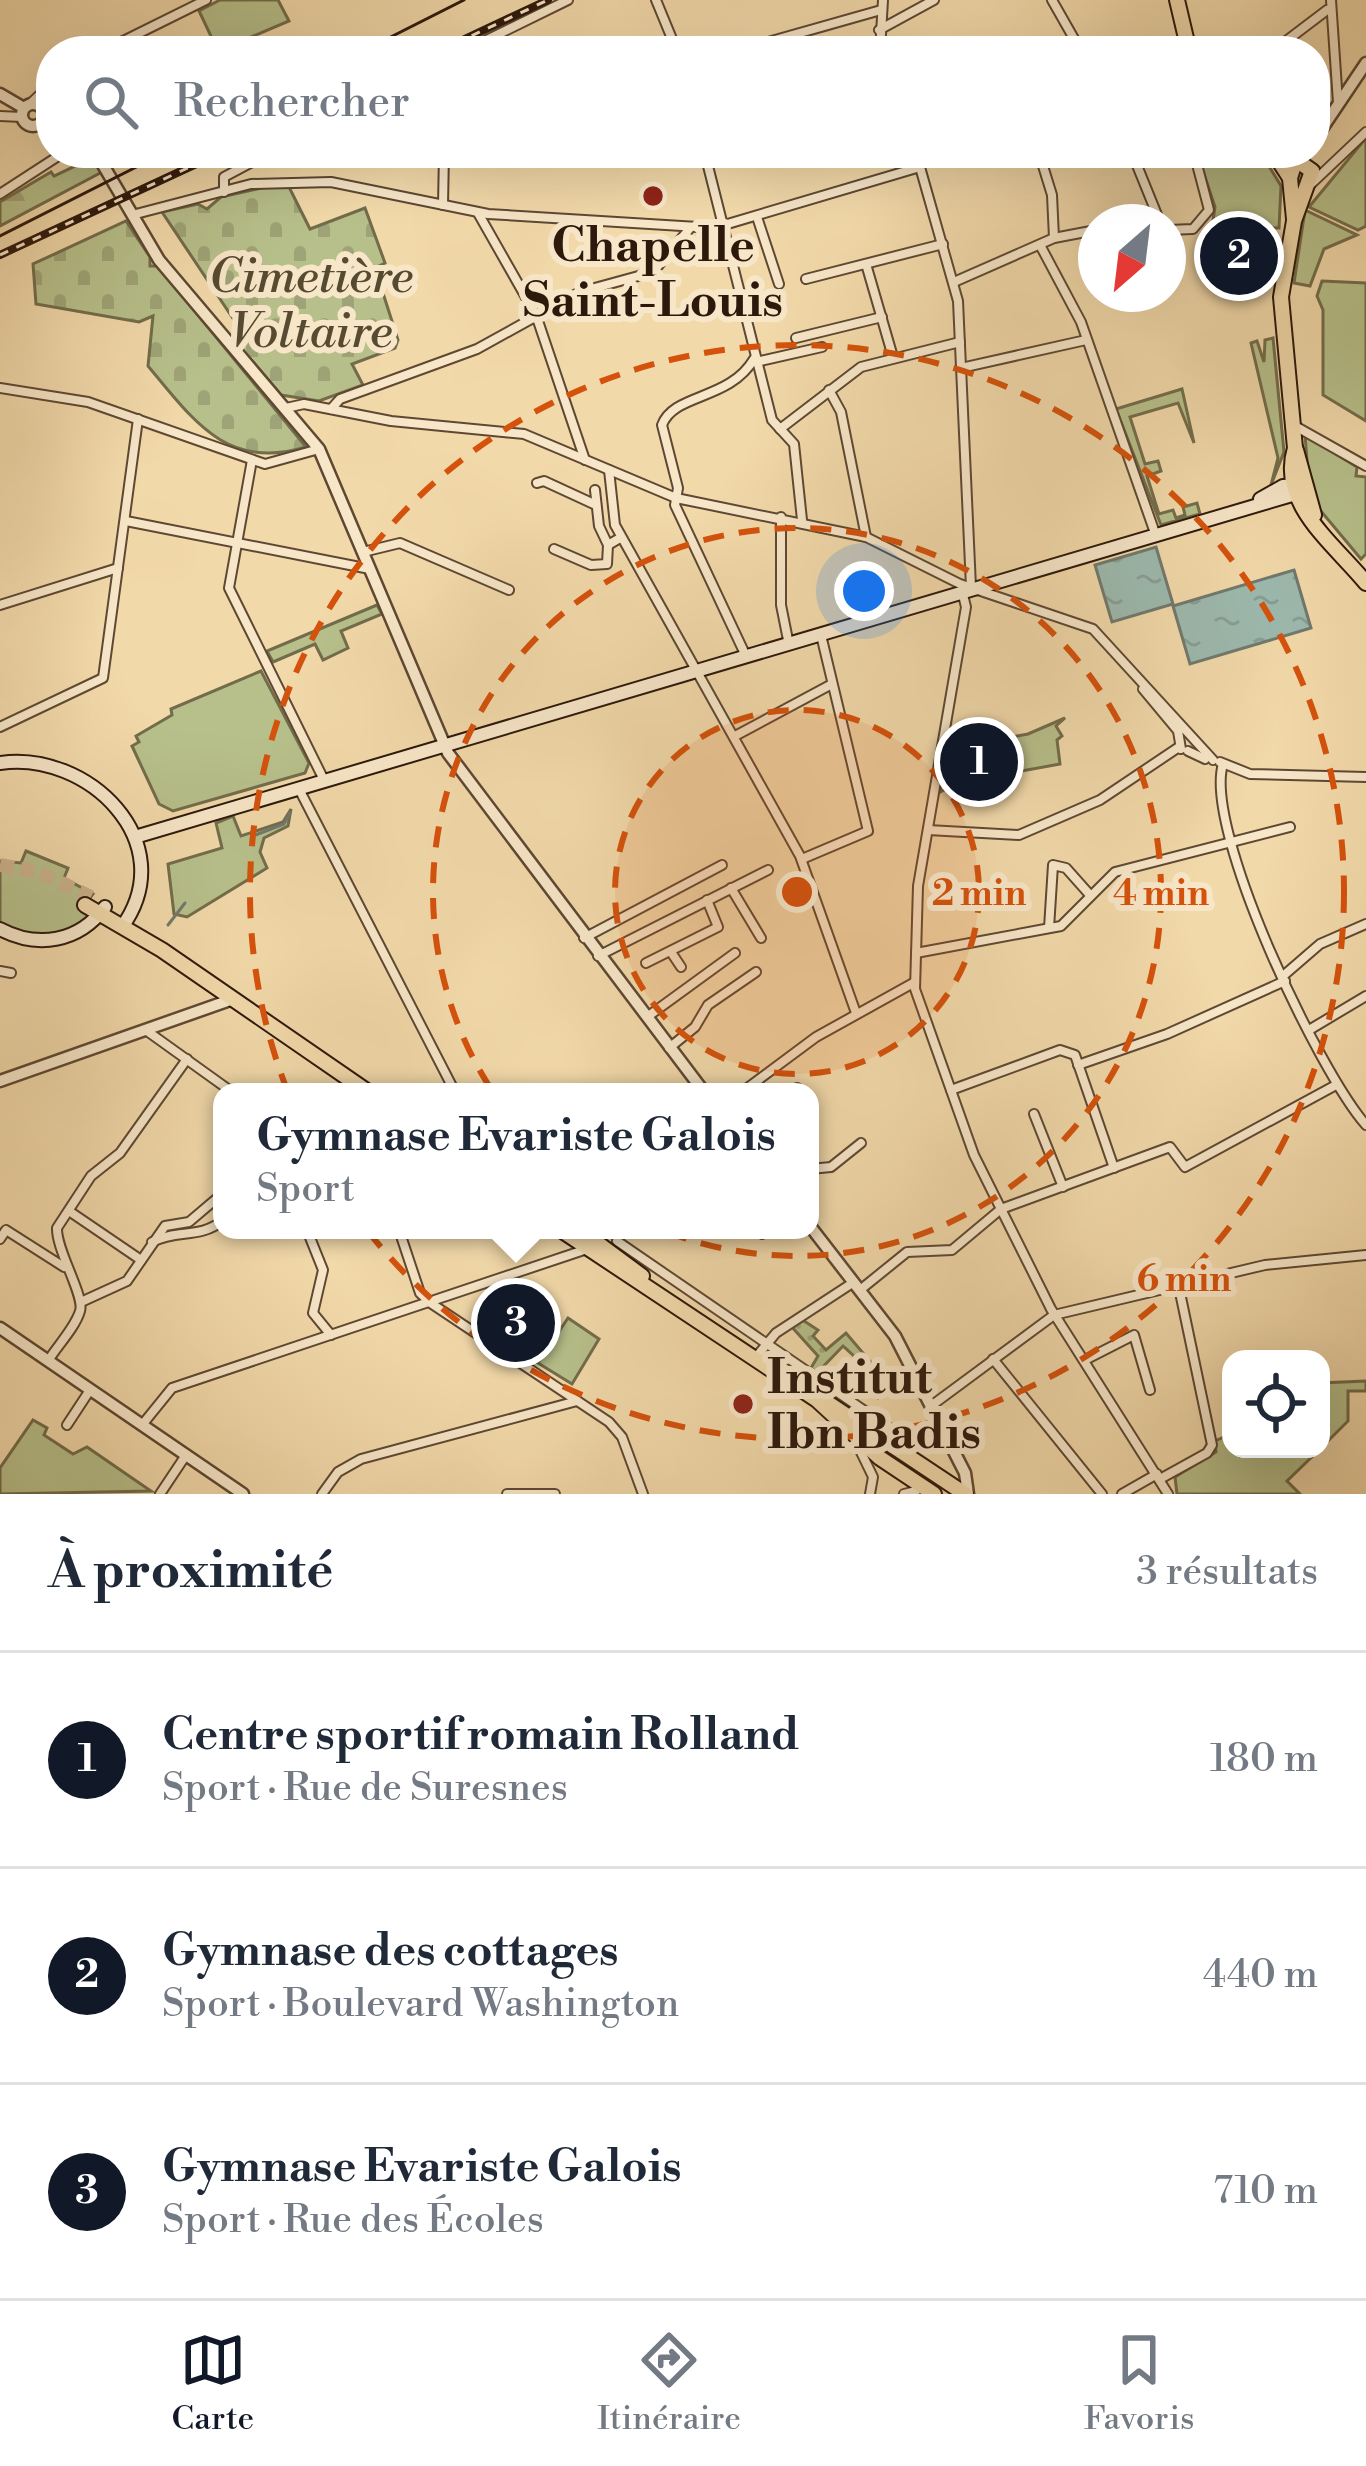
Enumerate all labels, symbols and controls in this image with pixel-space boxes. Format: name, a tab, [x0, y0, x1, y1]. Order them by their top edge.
search box	[36, 36, 1330, 168]
icon: search	[78, 69, 144, 135]
text: Rechercher	[174, 74, 410, 131]
marker: Chapelle Saint-Louis	[640, 183, 666, 209]
north arrow	[1078, 204, 1186, 312]
pin: 2	[1200, 211, 1278, 301]
place label: Chapelle Saint-Louis	[523, 217, 783, 332]
park label: Cimetière Voltaire	[209, 248, 413, 363]
your location	[834, 561, 894, 621]
pin: 1	[940, 717, 1018, 807]
centre of rings	[776, 871, 818, 913]
text: 2 min	[932, 872, 1026, 917]
text: 4 min	[1113, 872, 1209, 917]
popup	[213, 1083, 819, 1239]
text: Gymnase Evariste Galois	[256, 1108, 776, 1165]
text: Sport	[256, 1165, 355, 1214]
text: 6 min	[1137, 1258, 1231, 1303]
pin: 3	[477, 1278, 555, 1368]
place label: Institut Ibn Badis	[767, 1349, 981, 1464]
map controls	[1222, 1350, 1330, 1458]
button: locate	[1222, 1350, 1330, 1458]
marker: Institut Ibn Badis	[730, 1391, 756, 1417]
text: À proximité	[48, 1540, 333, 1604]
text: 3 résultats	[1136, 1548, 1318, 1597]
text: Centre sportif romain Rolland	[162, 1707, 799, 1764]
text: 1	[78, 1735, 96, 1784]
text: 180 m	[1210, 1735, 1318, 1784]
text: Sport · Rue de Suresnes	[162, 1764, 568, 1813]
text: Gymnase des cottages	[162, 1923, 619, 1980]
text: 2	[75, 1951, 99, 2000]
text: 440 m	[1203, 1951, 1318, 2000]
text: Sport · Boulevard Washington	[162, 1980, 679, 2029]
text: Gymnase Evariste Galois	[162, 2139, 681, 2196]
text: 3	[75, 2167, 99, 2216]
text: 710 m	[1213, 2167, 1318, 2216]
text: Sport · Rue des Écoles	[162, 2196, 544, 2245]
tab: Carte	[172, 2327, 254, 2440]
tab: Itinéraire	[597, 2327, 741, 2440]
tab: Favoris	[1084, 2327, 1194, 2440]

